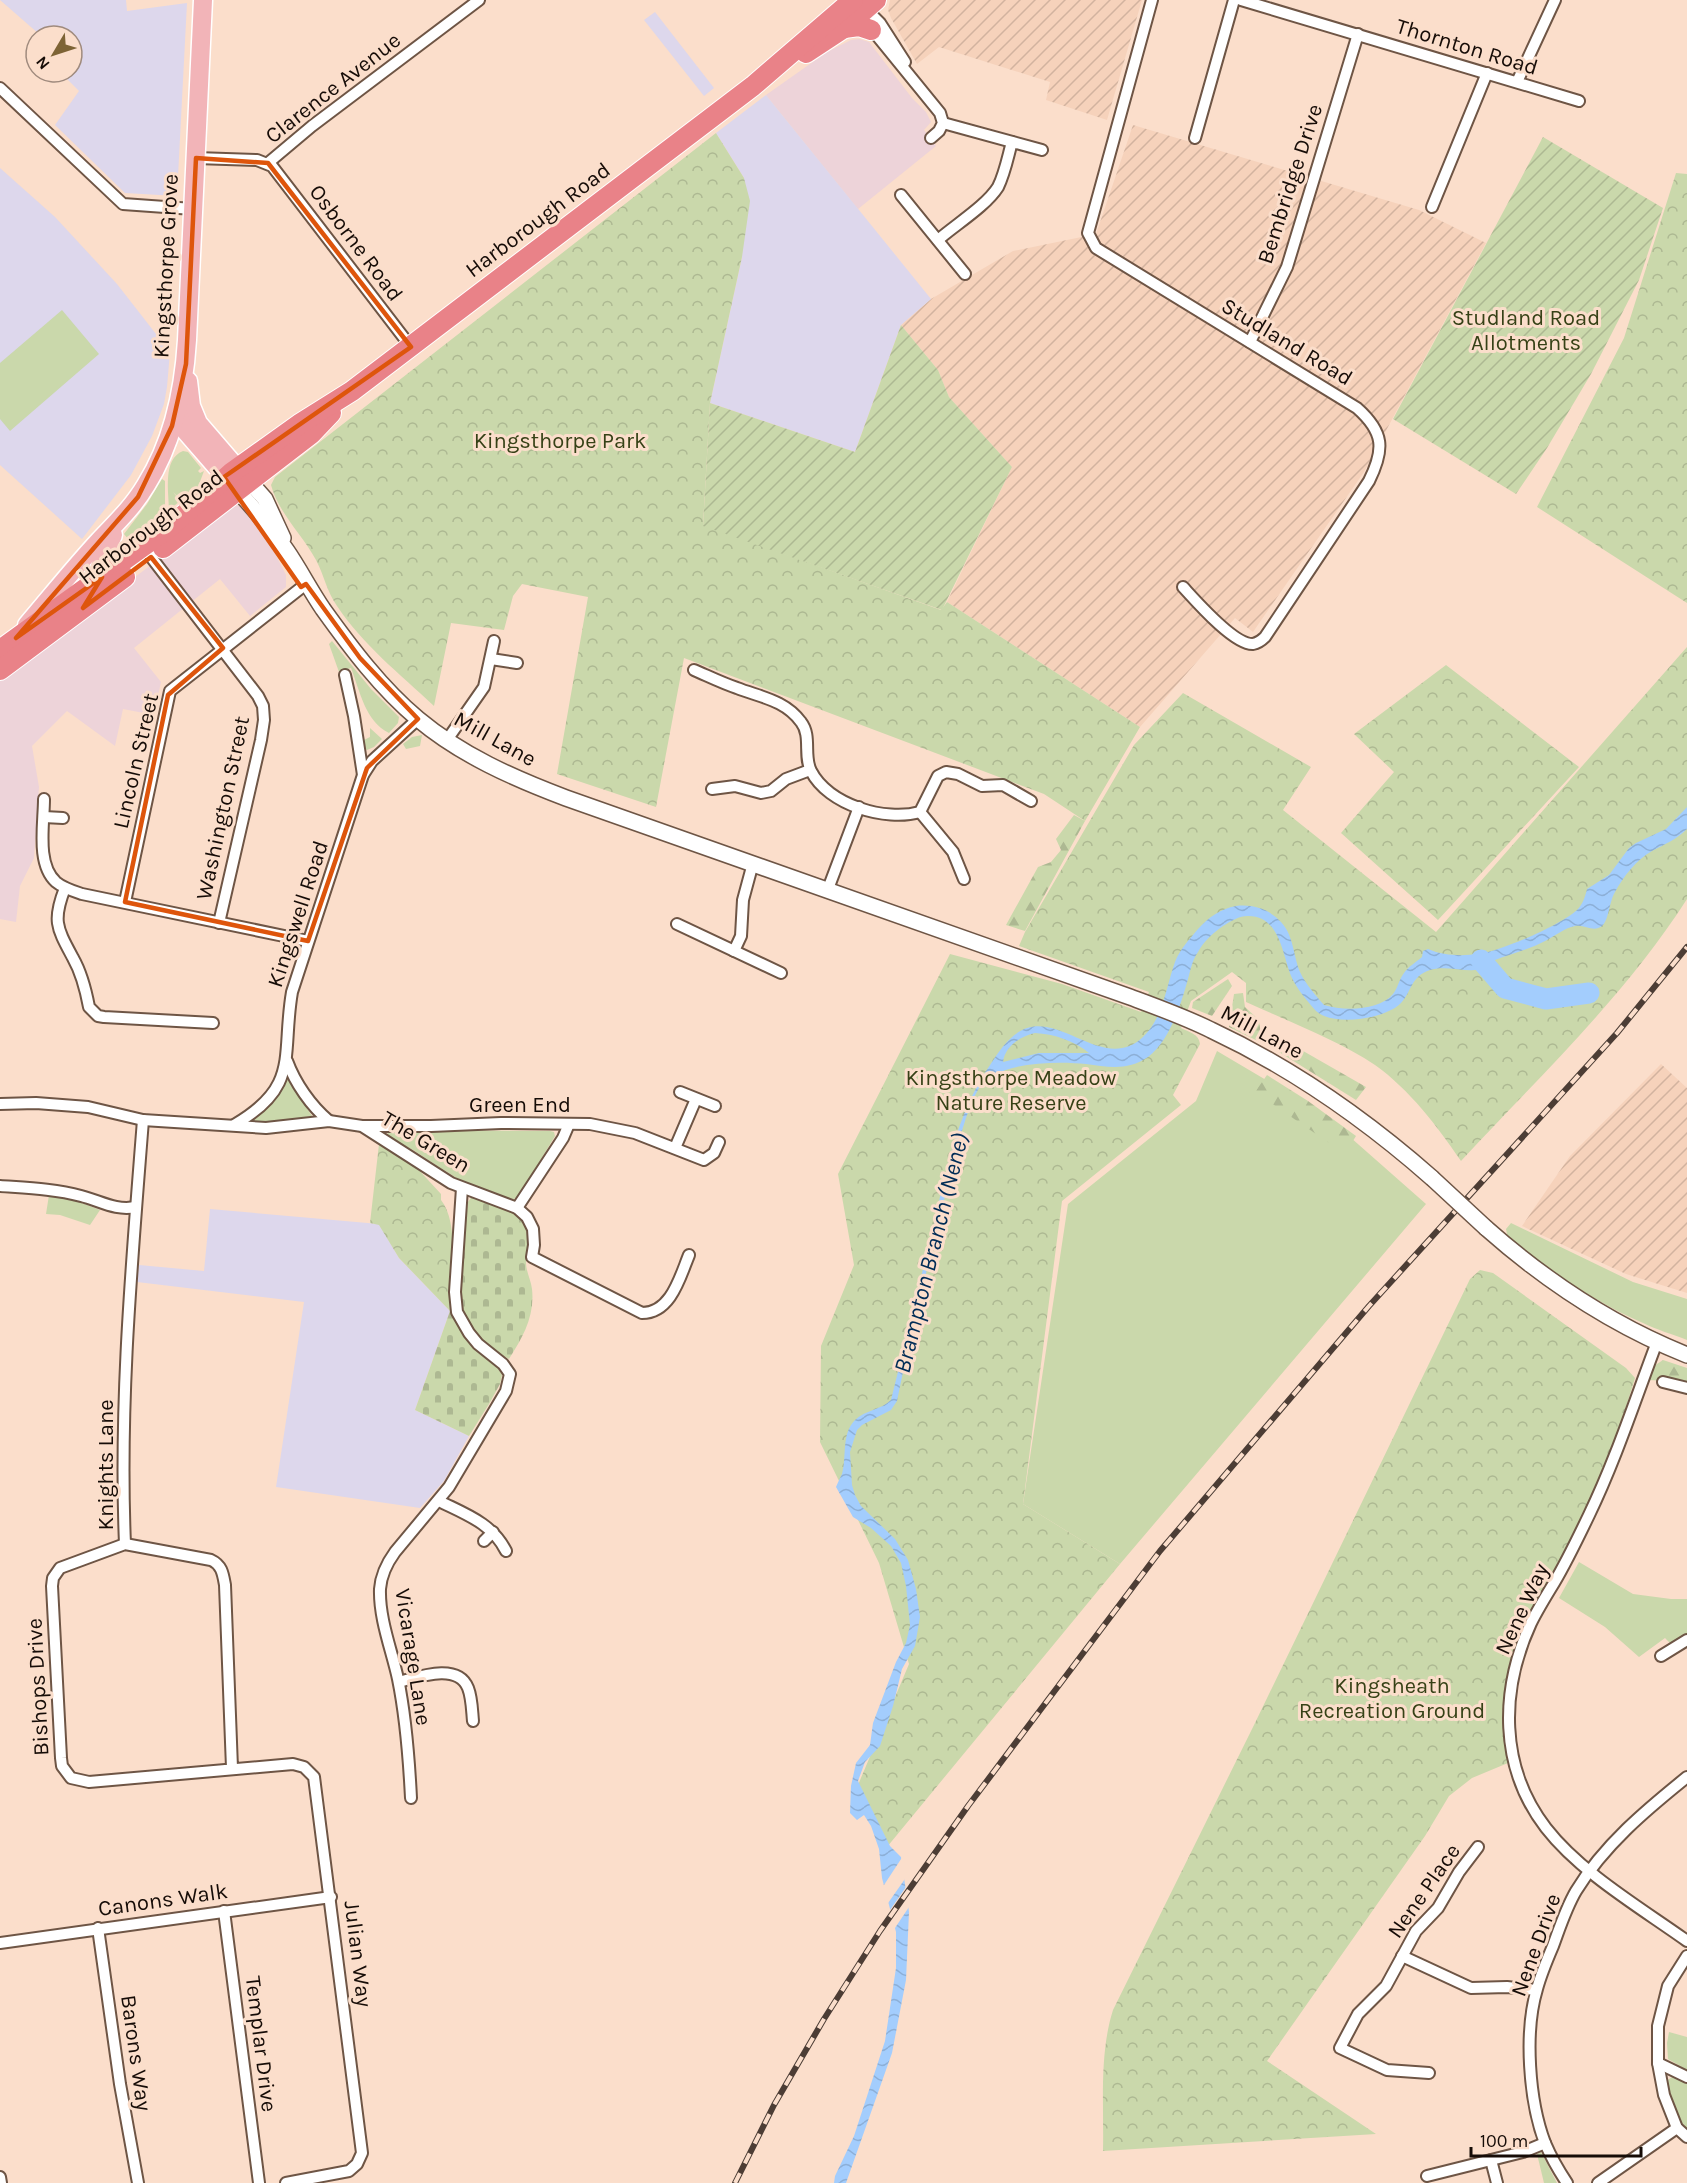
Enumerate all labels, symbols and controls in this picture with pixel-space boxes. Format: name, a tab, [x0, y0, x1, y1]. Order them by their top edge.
street label: Thornton Road	[1393, 13, 1541, 81]
north arrow	[24, 24, 84, 84]
street label: Clarence Avenue	[260, 27, 406, 149]
text: N	[32, 53, 54, 74]
street label: Bembridge Drive	[1252, 101, 1328, 267]
street label: Harborough Road	[460, 157, 616, 283]
street label: Kingsthorpe Grove	[148, 173, 184, 359]
street label: Osborne Road	[304, 180, 408, 306]
street label: Studland Road	[1217, 293, 1357, 391]
park label: Studland Road Allotments	[1452, 305, 1600, 356]
park label: Kingsthorpe Park	[474, 428, 646, 454]
street label: Harborough Road	[73, 464, 229, 590]
street label: Lincoln Street	[108, 691, 164, 831]
street label: Mill Lane	[449, 706, 541, 772]
street label: Washington Street	[191, 714, 255, 902]
street label: Kingswell Road	[262, 837, 334, 991]
street label: Mill Lane	[1216, 999, 1308, 1065]
park label: Kingsthorpe Meadow Nature Reserve	[905, 1065, 1117, 1116]
street label: Green End	[469, 1092, 571, 1118]
street label: The Green	[377, 1105, 475, 1179]
water label: Brampton Branch (Nene)	[888, 1130, 974, 1376]
street label: Knights Lane	[93, 1400, 119, 1530]
street label: Nene Way	[1490, 1559, 1554, 1659]
street label: Vicarage Lane	[389, 1587, 437, 1727]
street label: Bishops Drive	[21, 1617, 55, 1757]
park label: Kingsheath Recreation Ground	[1299, 1673, 1485, 1724]
street label: Nene Place	[1382, 1839, 1466, 1943]
street label: Canons Walk	[97, 1878, 229, 1922]
street label: Nene Drive	[1505, 1890, 1567, 2000]
street label: Julian Way	[339, 1899, 377, 2009]
street label: Templar Drive	[240, 1974, 282, 2114]
street label: Barons Way	[115, 1993, 157, 2113]
scale bar	[1471, 2120, 1640, 2158]
text: 100 m	[1480, 2130, 1528, 2152]

